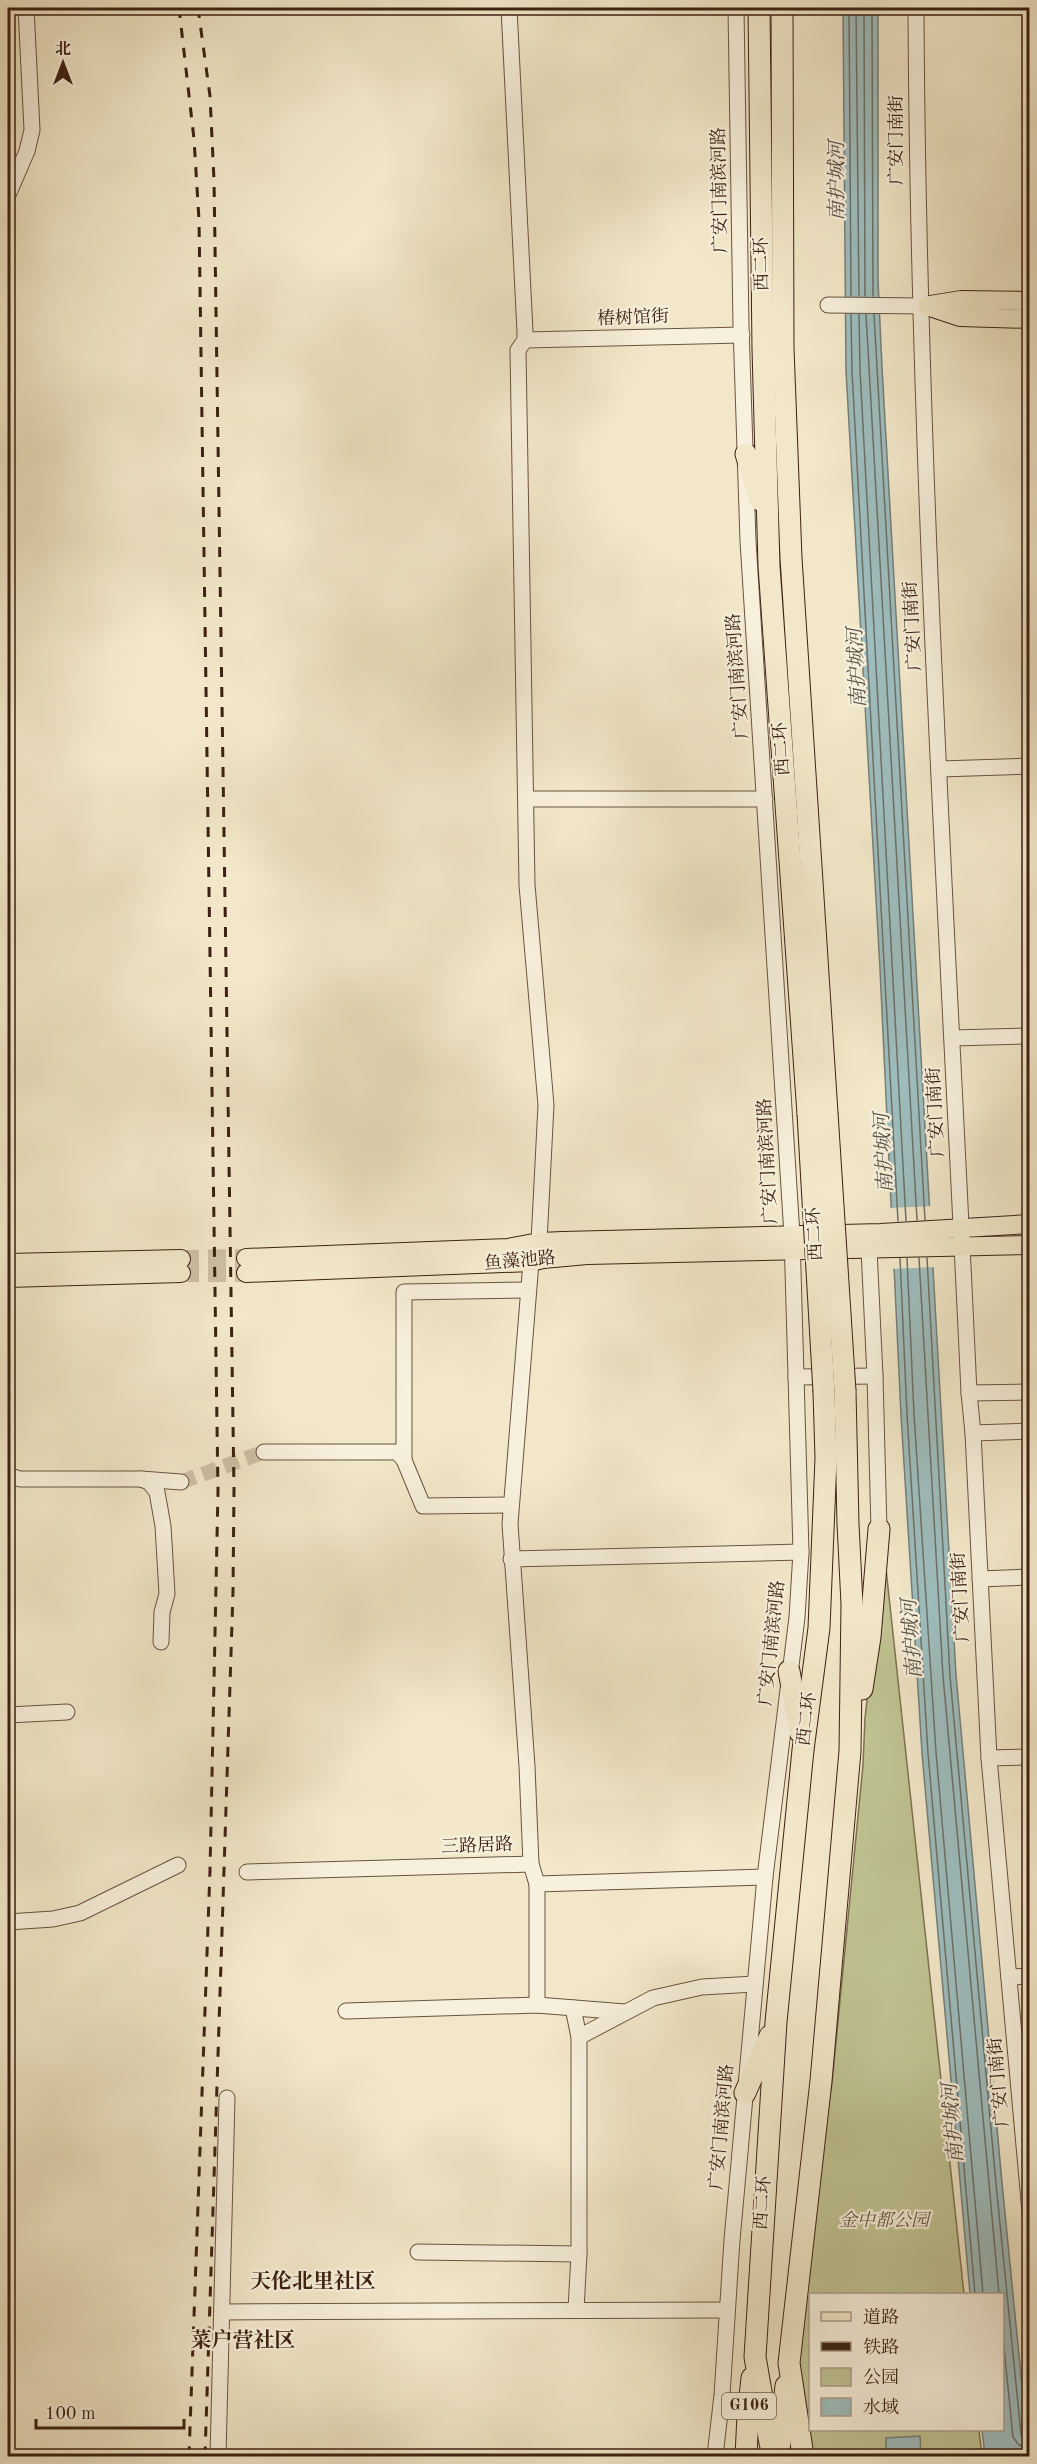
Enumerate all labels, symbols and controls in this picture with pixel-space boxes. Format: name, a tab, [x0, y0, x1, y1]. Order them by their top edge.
north arrow	[33, 33, 93, 93]
text: 北	[55, 40, 71, 58]
street label: 广安门南街	[886, 95, 906, 185]
street label: 广安门南滨河路	[708, 127, 730, 253]
water label: 南护城河	[826, 138, 848, 221]
street label: 西二环	[752, 237, 771, 291]
street label: 椿树馆街	[597, 306, 669, 328]
street label: 广安门南街	[900, 581, 924, 672]
street label: 广安门南滨河路	[723, 613, 751, 740]
water label: 南护城河	[844, 625, 870, 709]
street label: 西二环	[770, 721, 793, 777]
street label: 广安门南街	[923, 1067, 947, 1158]
street label: 广安门南滨河路	[754, 1098, 780, 1224]
water label: 南护城河	[871, 1110, 897, 1194]
street label: 西二环	[804, 1207, 825, 1261]
street label: 鱼藻池路	[483, 1247, 557, 1273]
street label: 广安门南街	[948, 1552, 972, 1643]
street label: 广安门南滨河路	[754, 1579, 788, 1707]
water label: 南护城河	[898, 1595, 926, 1680]
street label: 西二环	[794, 1691, 819, 1747]
street label: 三路居路	[441, 1834, 513, 1856]
street label: 广安门南街	[984, 2036, 1012, 2128]
street label: 广安门南滨河路	[706, 2063, 736, 2191]
water label: 南护城河	[938, 2079, 967, 2164]
street label: 西二环	[751, 2175, 774, 2231]
park label: 金中都公园	[839, 2210, 932, 2230]
district label: 天伦北里社区	[250, 2270, 376, 2293]
legend	[809, 2293, 1004, 2431]
text: 道路	[863, 2307, 899, 2327]
district label: 菜户营社区	[191, 2329, 296, 2352]
text: 铁路	[863, 2337, 899, 2357]
text: 公园	[863, 2368, 899, 2387]
scale bar	[36, 2392, 184, 2430]
road number: G106	[722, 2393, 776, 2419]
text: 水域	[863, 2397, 899, 2417]
text: 100 m	[45, 2405, 96, 2423]

